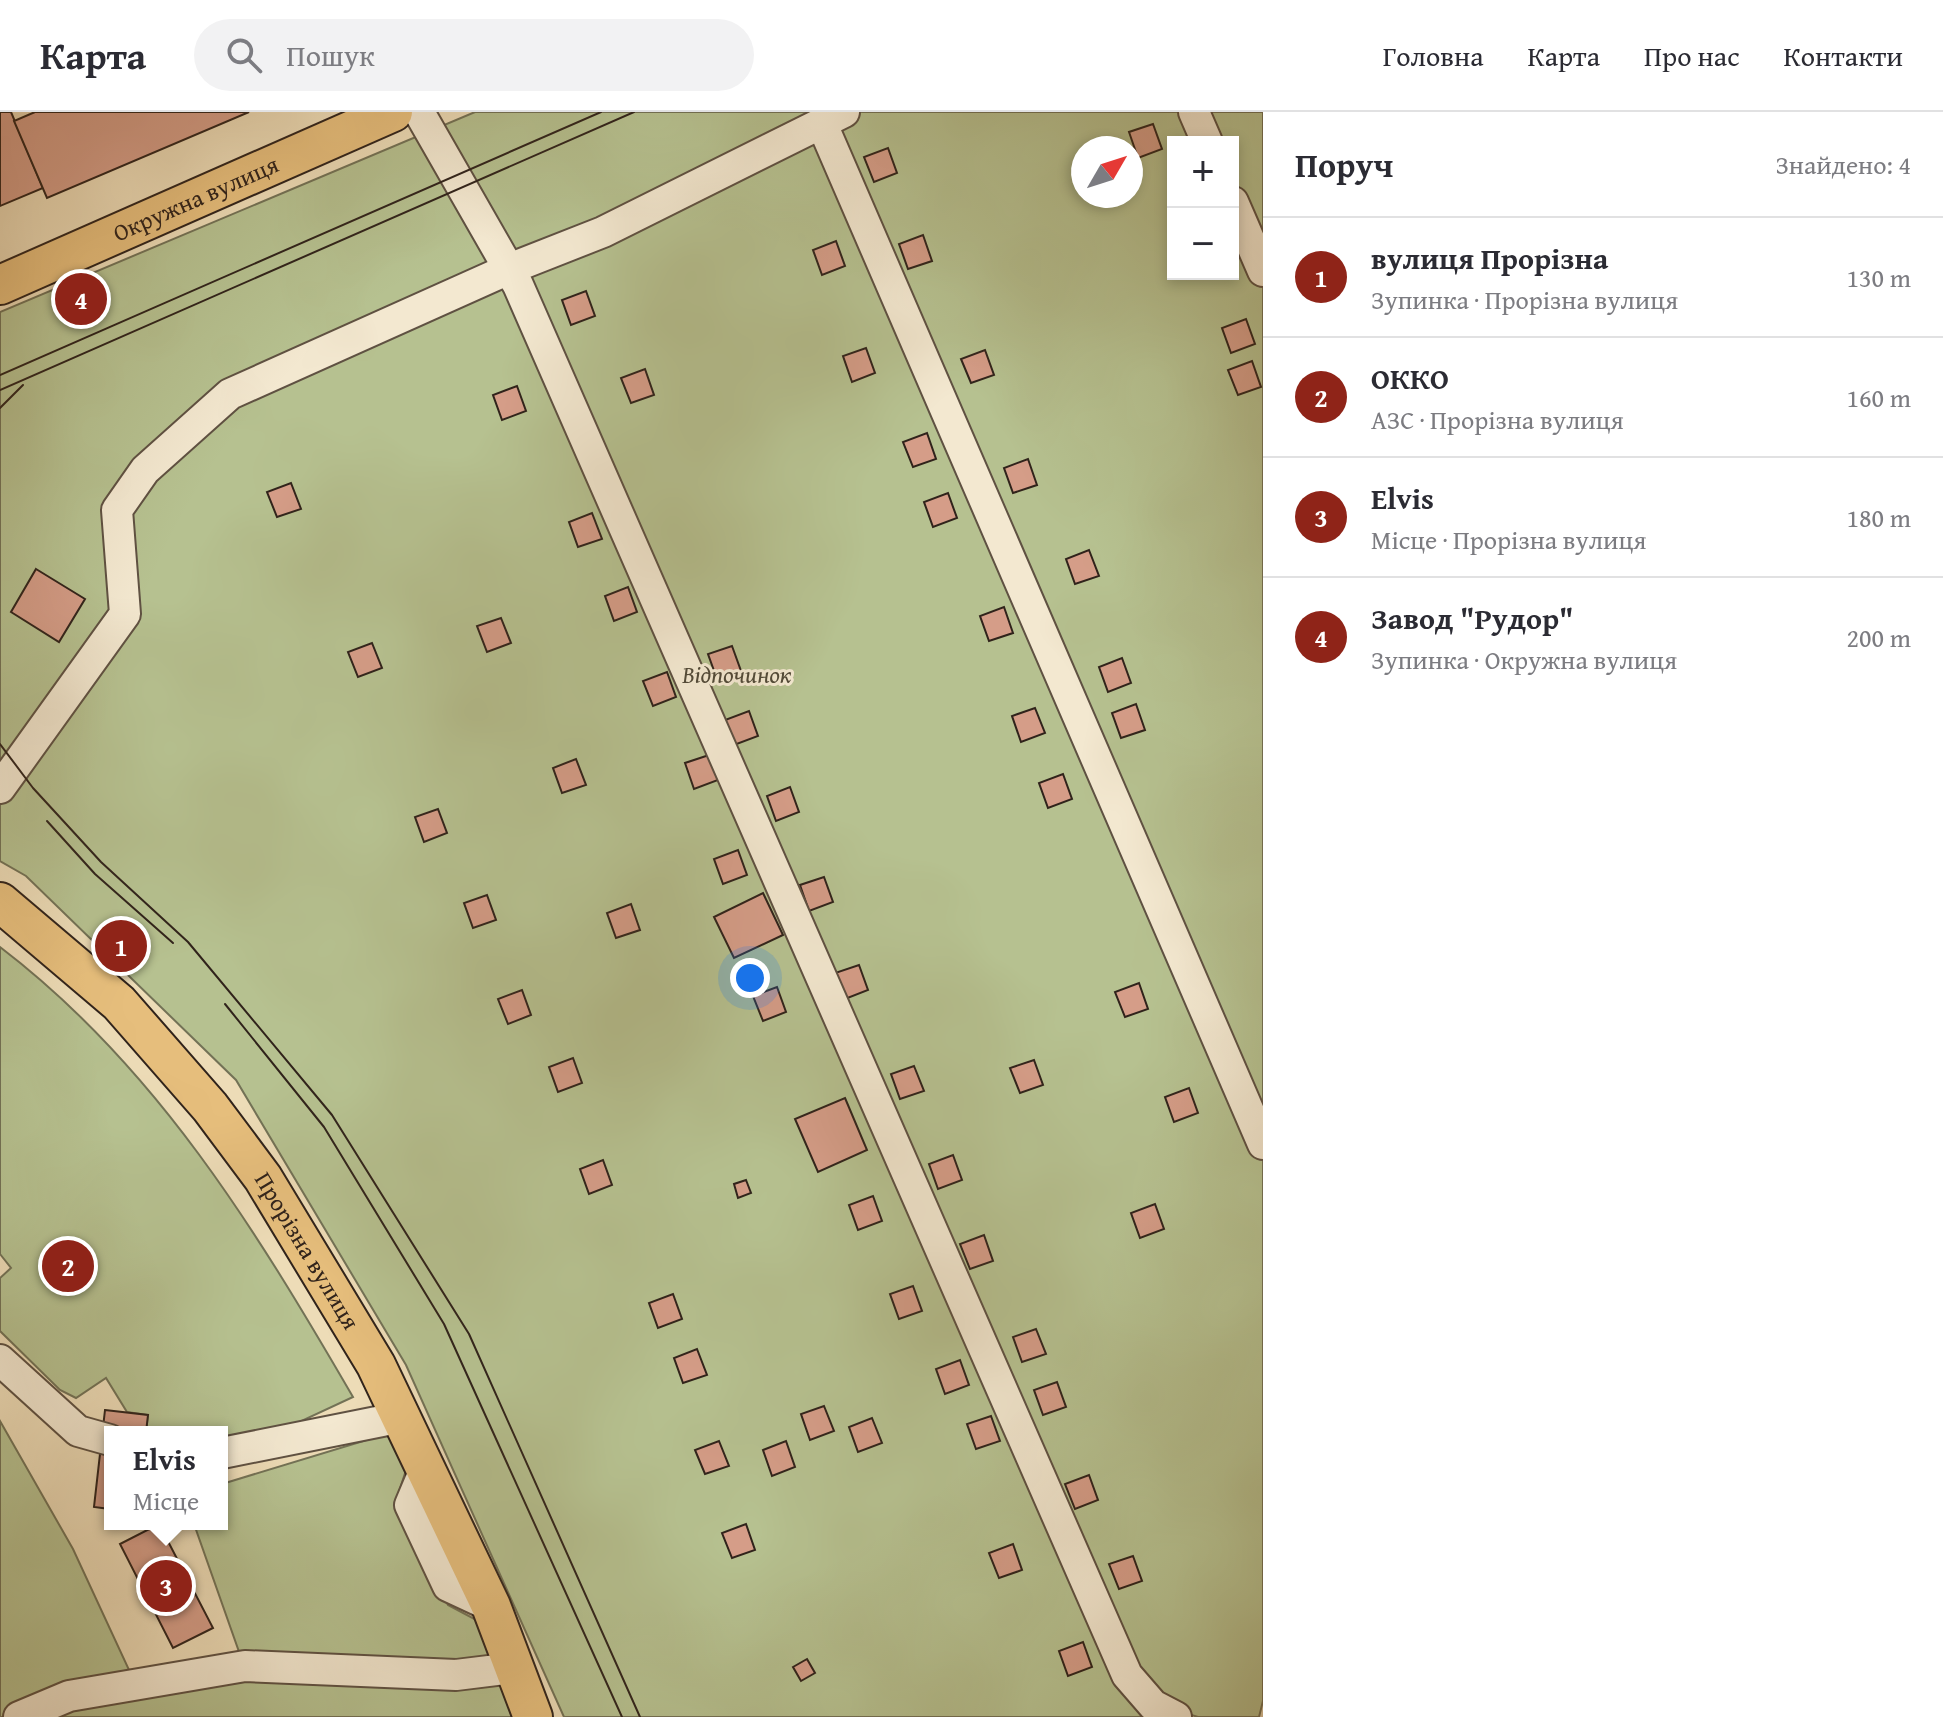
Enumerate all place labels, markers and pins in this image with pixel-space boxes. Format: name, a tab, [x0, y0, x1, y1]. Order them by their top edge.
pin: 4	[55, 269, 107, 329]
pin: 1	[95, 916, 147, 976]
pin: 2	[42, 1236, 94, 1296]
pin: 3	[140, 1556, 192, 1616]

